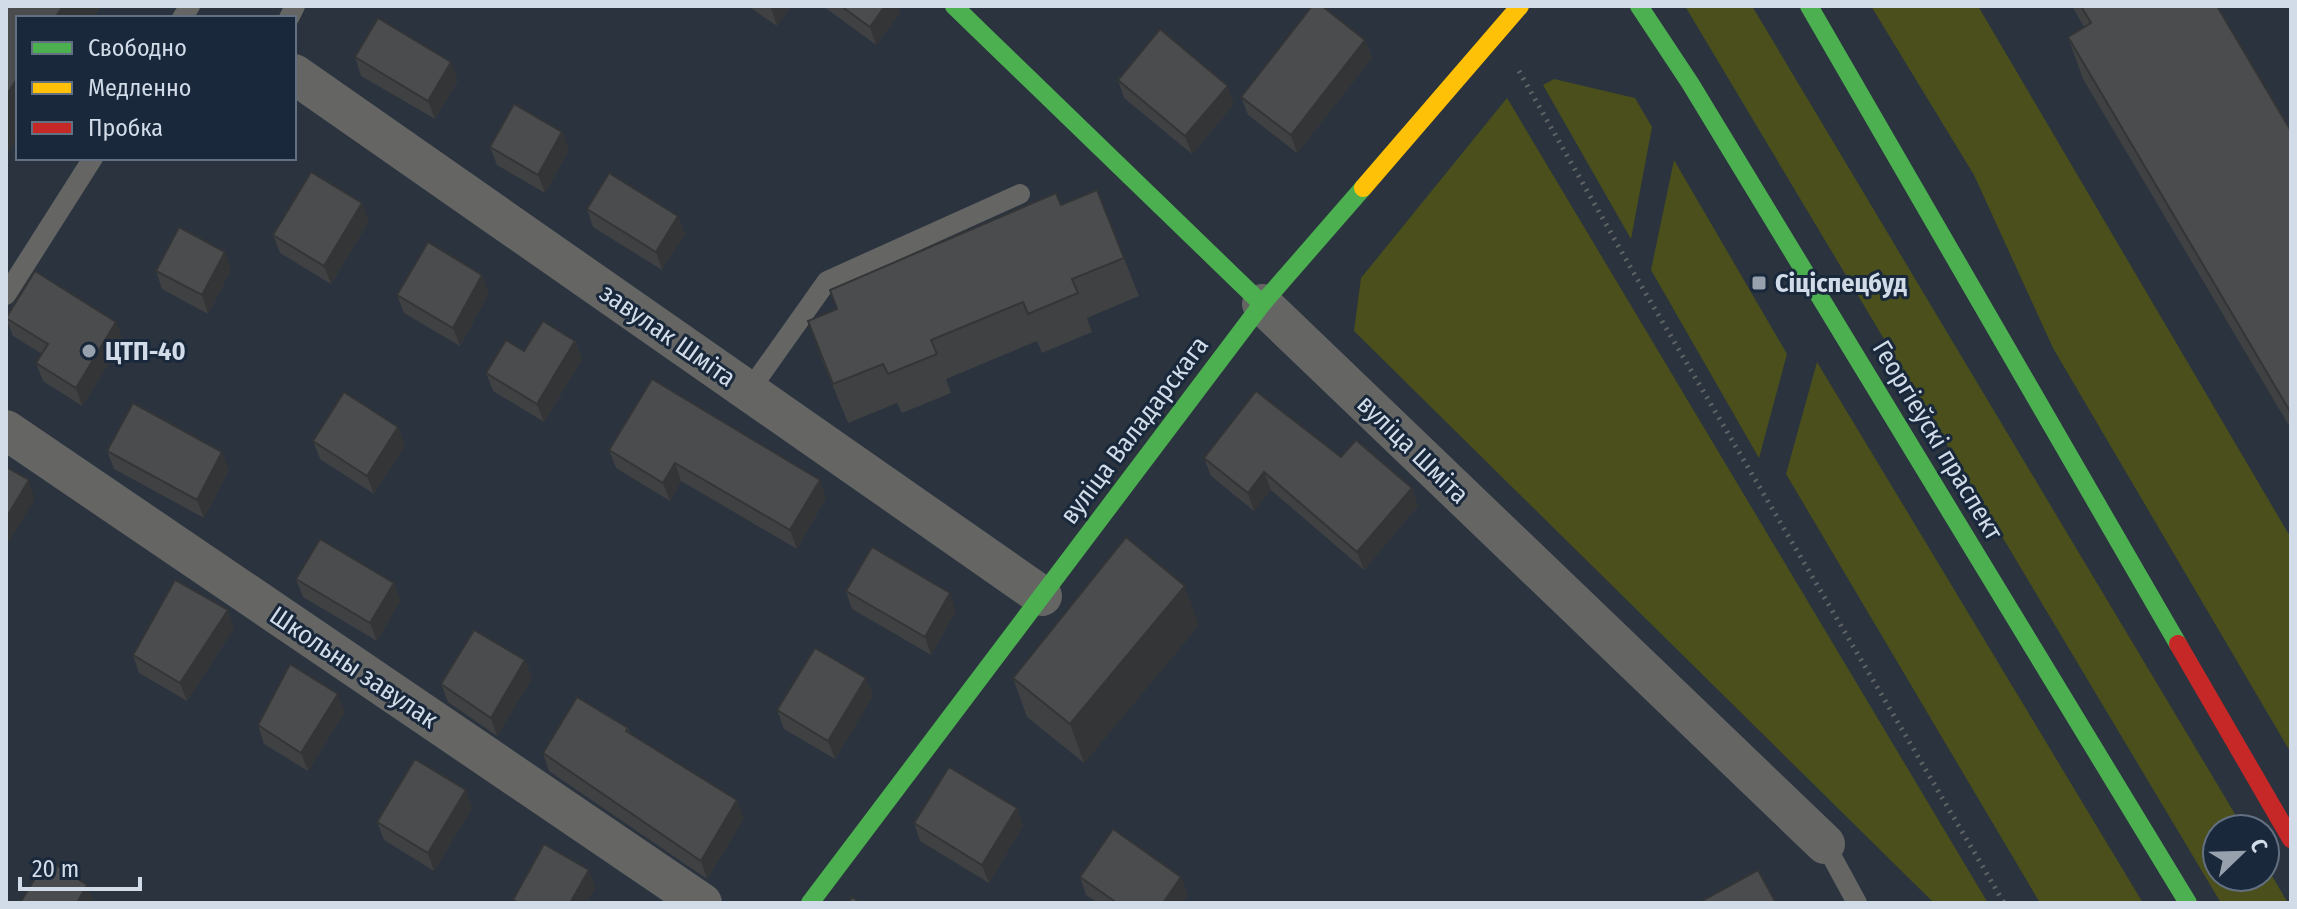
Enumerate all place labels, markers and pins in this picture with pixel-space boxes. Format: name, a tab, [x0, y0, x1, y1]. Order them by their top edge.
place label: Сіціспецбуд	[1775, 268, 1907, 299]
marker: Сіціспецбуд	[1750, 274, 1768, 292]
place label: ЦТП-40	[105, 336, 186, 367]
marker: ЦТП-40	[80, 342, 98, 360]

